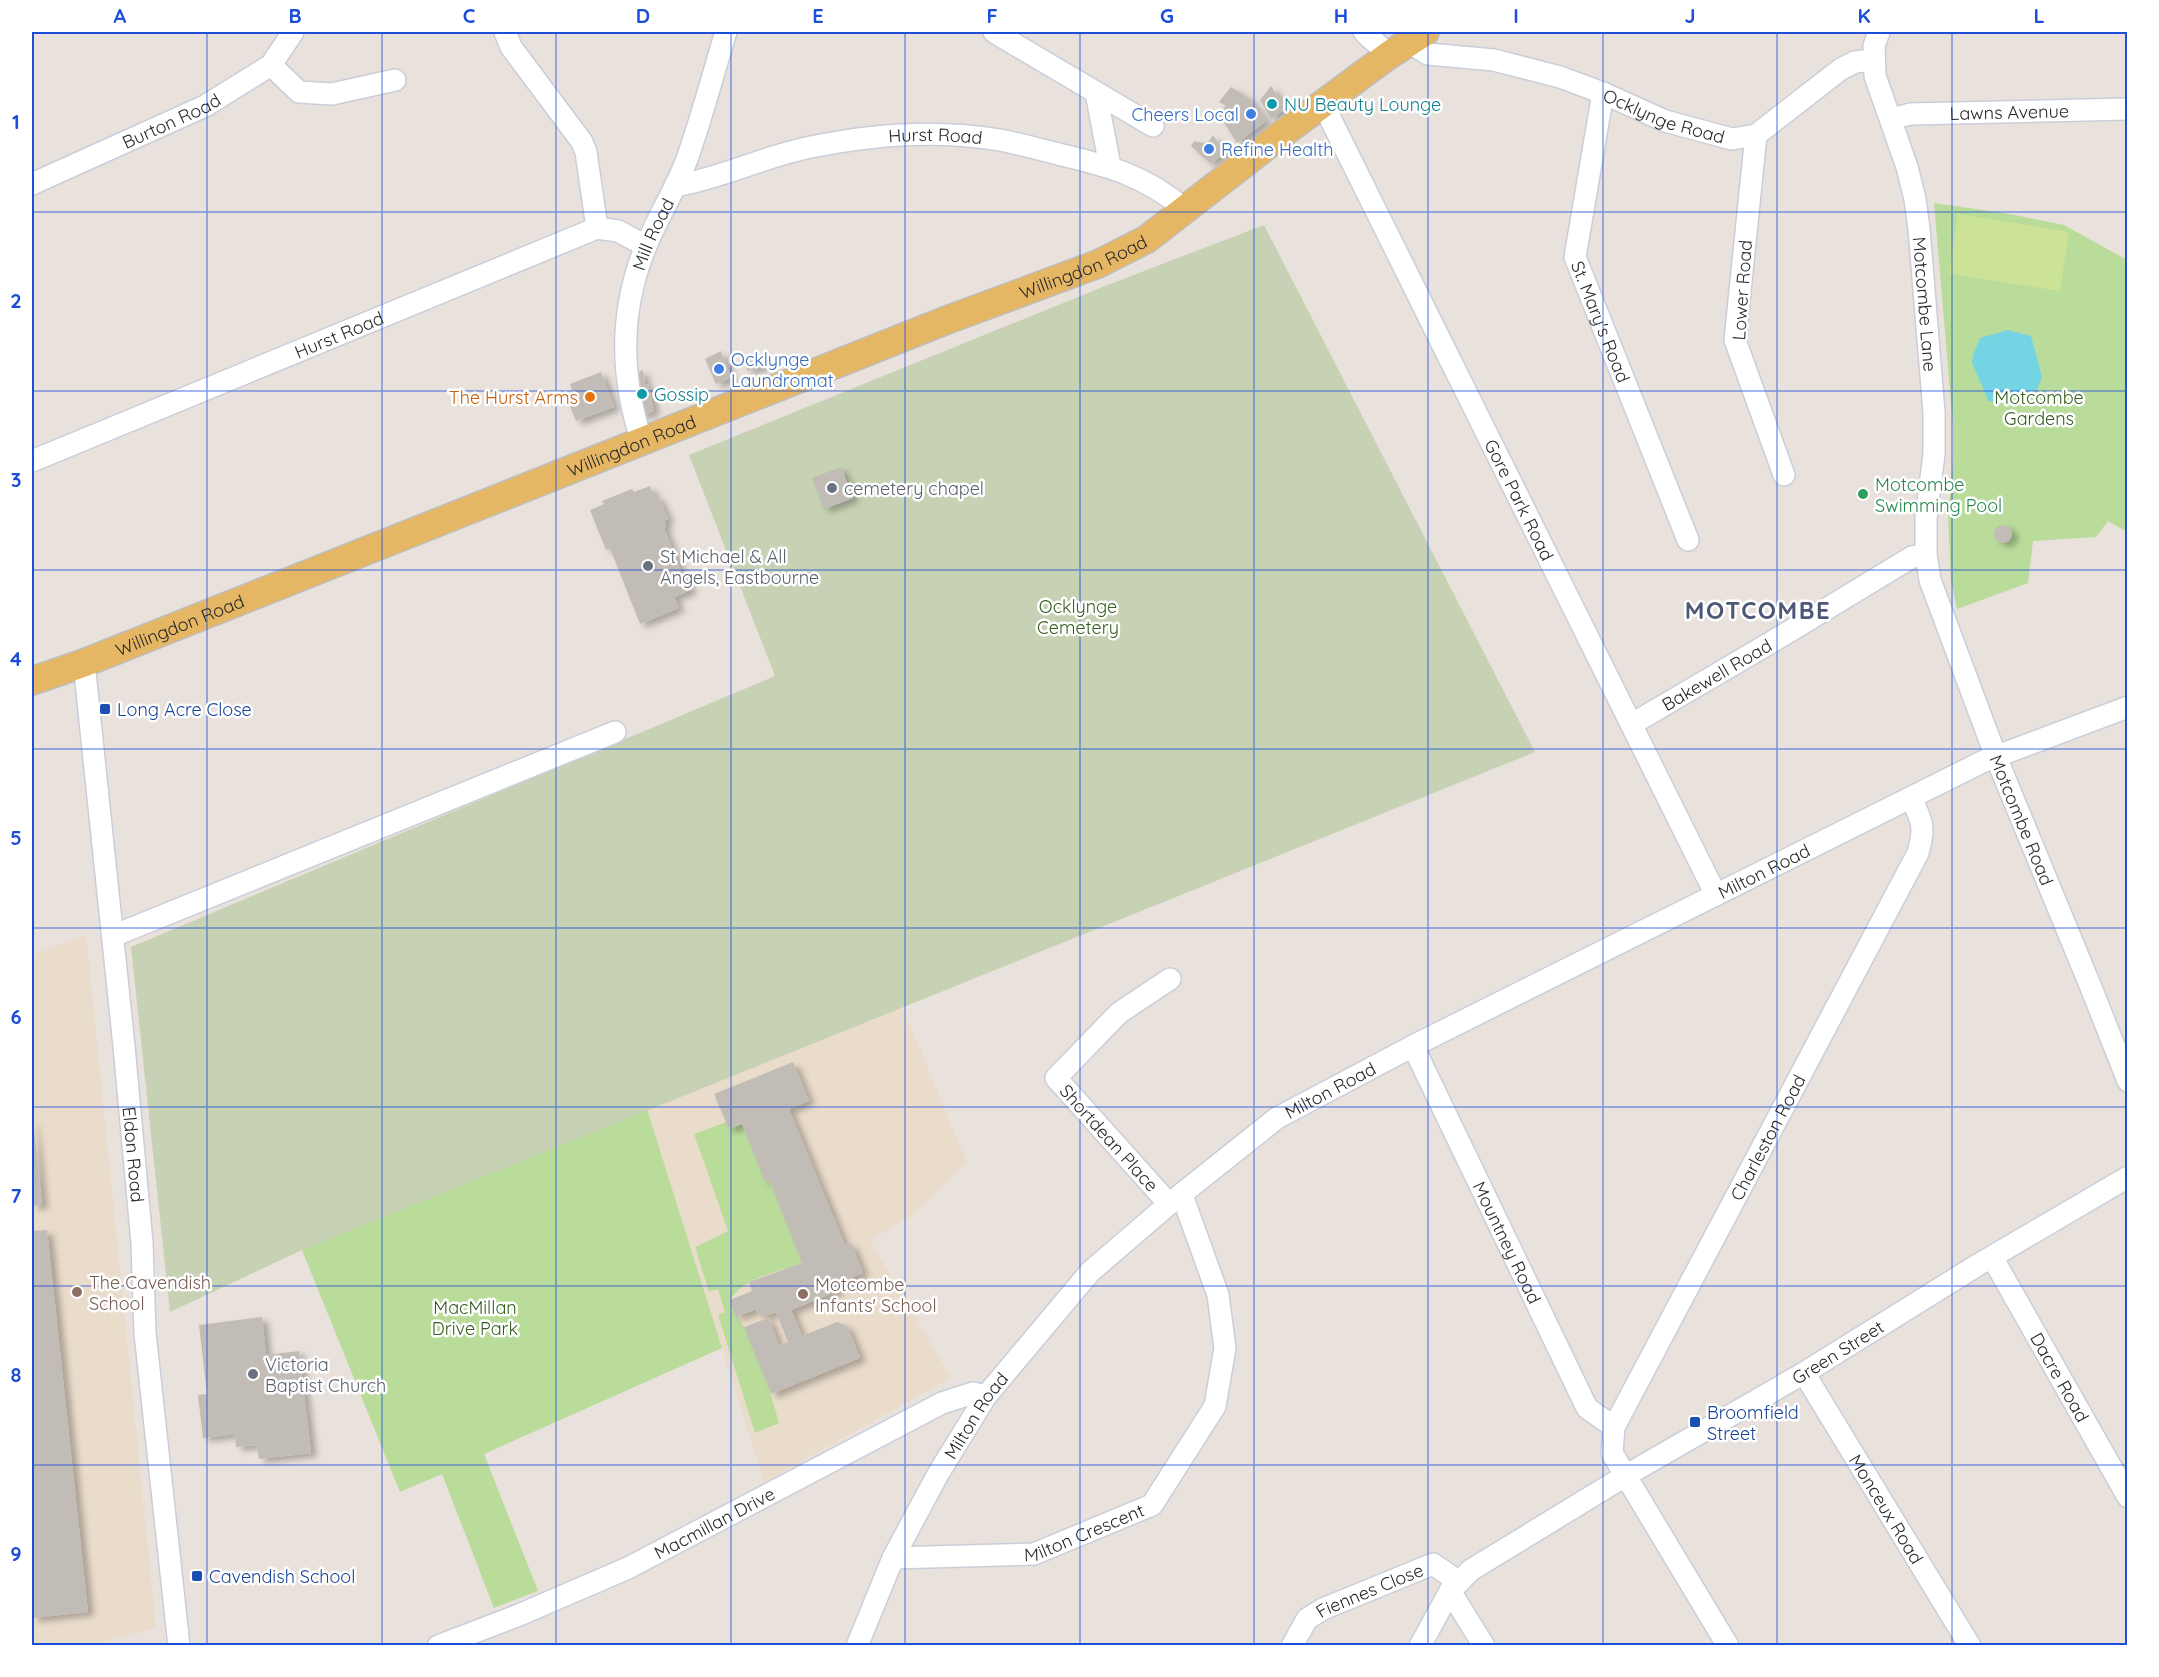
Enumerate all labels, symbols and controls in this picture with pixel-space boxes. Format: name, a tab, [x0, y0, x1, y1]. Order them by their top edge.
text: A	[114, 3, 127, 28]
text: B	[288, 3, 302, 28]
text: C	[463, 3, 476, 28]
text: D	[636, 3, 650, 28]
text: E	[812, 3, 824, 28]
text: F	[986, 3, 998, 28]
text: G	[1160, 3, 1174, 28]
text: H	[1334, 3, 1348, 28]
text: I	[1513, 3, 1519, 28]
text: J	[1684, 3, 1696, 28]
text: K	[1857, 3, 1871, 28]
text: L	[2033, 3, 2045, 28]
street label: Ocklynge Road	[1600, 83, 1727, 148]
street label: Burton Road	[119, 88, 225, 153]
place label: NU Beauty Lounge	[1284, 93, 1441, 116]
marker: NU Beauty Lounge	[1265, 97, 1279, 111]
street label: Lawns Avenue	[1949, 99, 2069, 125]
place label: Cheers Local	[1132, 103, 1239, 126]
marker: Cheers Local	[1244, 107, 1258, 121]
text: 1	[12, 109, 20, 134]
street label: Hurst Road	[888, 122, 984, 149]
place label: Refine Health	[1221, 138, 1333, 161]
marker: Refine Health	[1202, 142, 1216, 156]
street label: Mill Road	[627, 194, 679, 273]
street label: Willingdon Road	[1016, 229, 1151, 304]
street label: Motcombe Lane	[1908, 236, 1942, 373]
street label: Lower Road	[1727, 239, 1757, 341]
street label: St. Mary's Road	[1566, 258, 1635, 386]
text: 2	[10, 288, 22, 313]
street label: Hurst Road	[291, 306, 387, 363]
place label: Ocklynge Laundromat	[731, 348, 834, 392]
marker: Ocklynge Laundromat	[712, 362, 726, 376]
place label: Gossip	[654, 383, 709, 406]
place label: The Hurst Arms	[449, 386, 578, 409]
park label: Motcombe Gardens	[1994, 386, 2084, 430]
marker: Gossip	[635, 387, 649, 401]
marker: The Hurst Arms	[583, 390, 597, 404]
street label: Willingdon Road	[564, 410, 699, 481]
street label: Gore Park Road	[1480, 435, 1560, 564]
text: 3	[11, 467, 21, 492]
place label: Motcombe Swimming Pool	[1875, 473, 2002, 517]
place label: cemetery chapel	[844, 477, 984, 500]
marker: cemetery chapel	[825, 481, 839, 495]
marker: Motcombe Swimming Pool	[1856, 487, 1870, 501]
place label: St Michael & All Angels, Eastbourne	[660, 545, 819, 589]
marker: St Michael & All Angels, Eastbourne	[641, 559, 655, 573]
street label: Willingdon Road	[112, 589, 247, 661]
park label: Ocklynge Cemetery	[1037, 595, 1119, 639]
district label: MOTCOMBE	[1685, 595, 1831, 625]
street label: Bakewell Road	[1657, 633, 1776, 716]
text: 4	[10, 646, 22, 671]
place label: Long Acre Close	[117, 698, 252, 721]
marker: Long Acre Close	[98, 702, 112, 716]
street label: Motcombe Road	[1985, 751, 2059, 889]
text: 5	[10, 825, 22, 850]
street label: Milton Road	[1714, 838, 1814, 903]
text: 6	[10, 1004, 22, 1029]
street label: Milton Road	[1280, 1056, 1379, 1123]
street label: Charleston Road	[1725, 1070, 1810, 1204]
street label: Shortdean Place	[1055, 1079, 1163, 1197]
street label: Eldon Road	[118, 1106, 150, 1203]
street label: Mountney Road	[1468, 1178, 1547, 1307]
text: 7	[11, 1183, 22, 1208]
place label: The Cavendish School	[89, 1271, 211, 1315]
place label: Motcombe Infants' School	[815, 1273, 937, 1317]
marker: The Cavendish School	[70, 1285, 84, 1299]
marker: Motcombe Infants' School	[796, 1287, 810, 1301]
park label: MacMillan Drive Park	[432, 1296, 518, 1340]
street label: Green Street	[1788, 1315, 1888, 1389]
street label: Dacre Road	[2025, 1328, 2095, 1426]
place label: Victoria Baptist Church	[265, 1353, 386, 1397]
text: 8	[11, 1362, 22, 1387]
marker: Victoria Baptist Church	[246, 1367, 260, 1381]
street label: Milton Road	[939, 1367, 1013, 1463]
place label: Broomfield Street	[1707, 1401, 1799, 1445]
marker: Broomfield Street	[1688, 1415, 1702, 1429]
street label: Monceux Road	[1845, 1450, 1929, 1568]
street label: Macmillan Drive	[650, 1481, 779, 1564]
street label: Milton Crescent	[1024, 1498, 1147, 1566]
text: 9	[10, 1541, 22, 1566]
street label: Fiennes Close	[1311, 1558, 1427, 1622]
place label: Cavendish School	[209, 1565, 355, 1588]
marker: Cavendish School	[190, 1569, 204, 1583]

